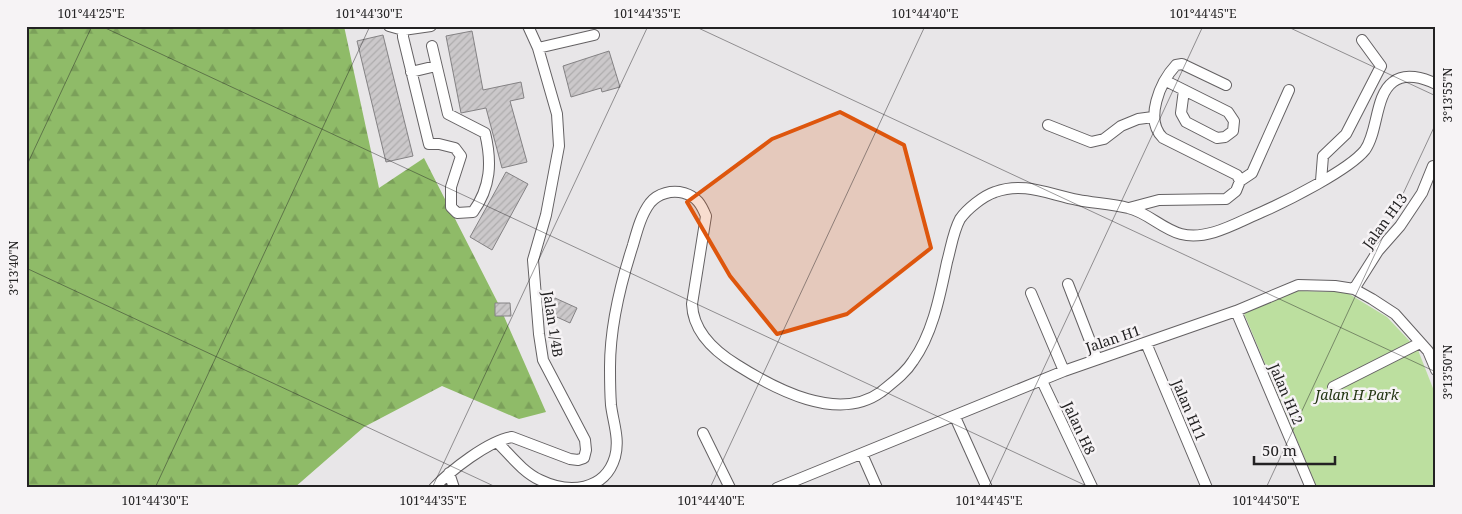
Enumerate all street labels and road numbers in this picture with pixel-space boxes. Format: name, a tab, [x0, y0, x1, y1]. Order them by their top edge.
street label: Jalan H13	[1357, 189, 1411, 253]
street label: Jalan 1/4B	[539, 289, 568, 358]
street label: Jalan H1	[1082, 320, 1143, 357]
street label: Jalan H12	[1265, 359, 1308, 427]
street label: Jalan H11	[1168, 375, 1211, 443]
street label: Jalan H8	[1058, 397, 1100, 458]

